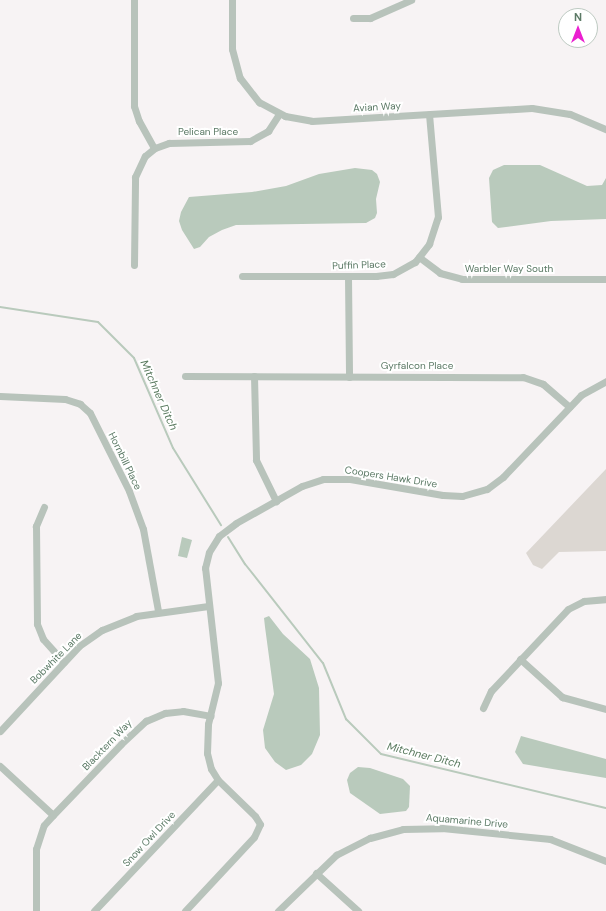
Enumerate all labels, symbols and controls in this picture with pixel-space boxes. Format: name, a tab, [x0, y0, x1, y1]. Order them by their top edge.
north arrow	[558, 8, 598, 48]
text: N	[574, 10, 582, 24]
street label: Avian Way	[353, 100, 401, 114]
street label: Pelican Place	[178, 126, 238, 138]
street label: Puffin Place	[332, 258, 386, 272]
street label: Warbler Way South	[465, 263, 553, 275]
water label: Mitchner Ditch	[138, 358, 180, 432]
street label: Gyrfalcon Place	[381, 360, 453, 372]
street label: Hornbill Place	[106, 430, 144, 492]
street label: Coopers Hawk Drive	[344, 464, 438, 490]
street label: Bobwhite Lane	[28, 630, 84, 686]
street label: Blacktern Way	[80, 717, 134, 773]
water label: Mitchner Ditch	[386, 739, 462, 771]
street label: Snow Owl Drive	[120, 809, 178, 869]
street label: Aquamarine Drive	[426, 811, 508, 831]

